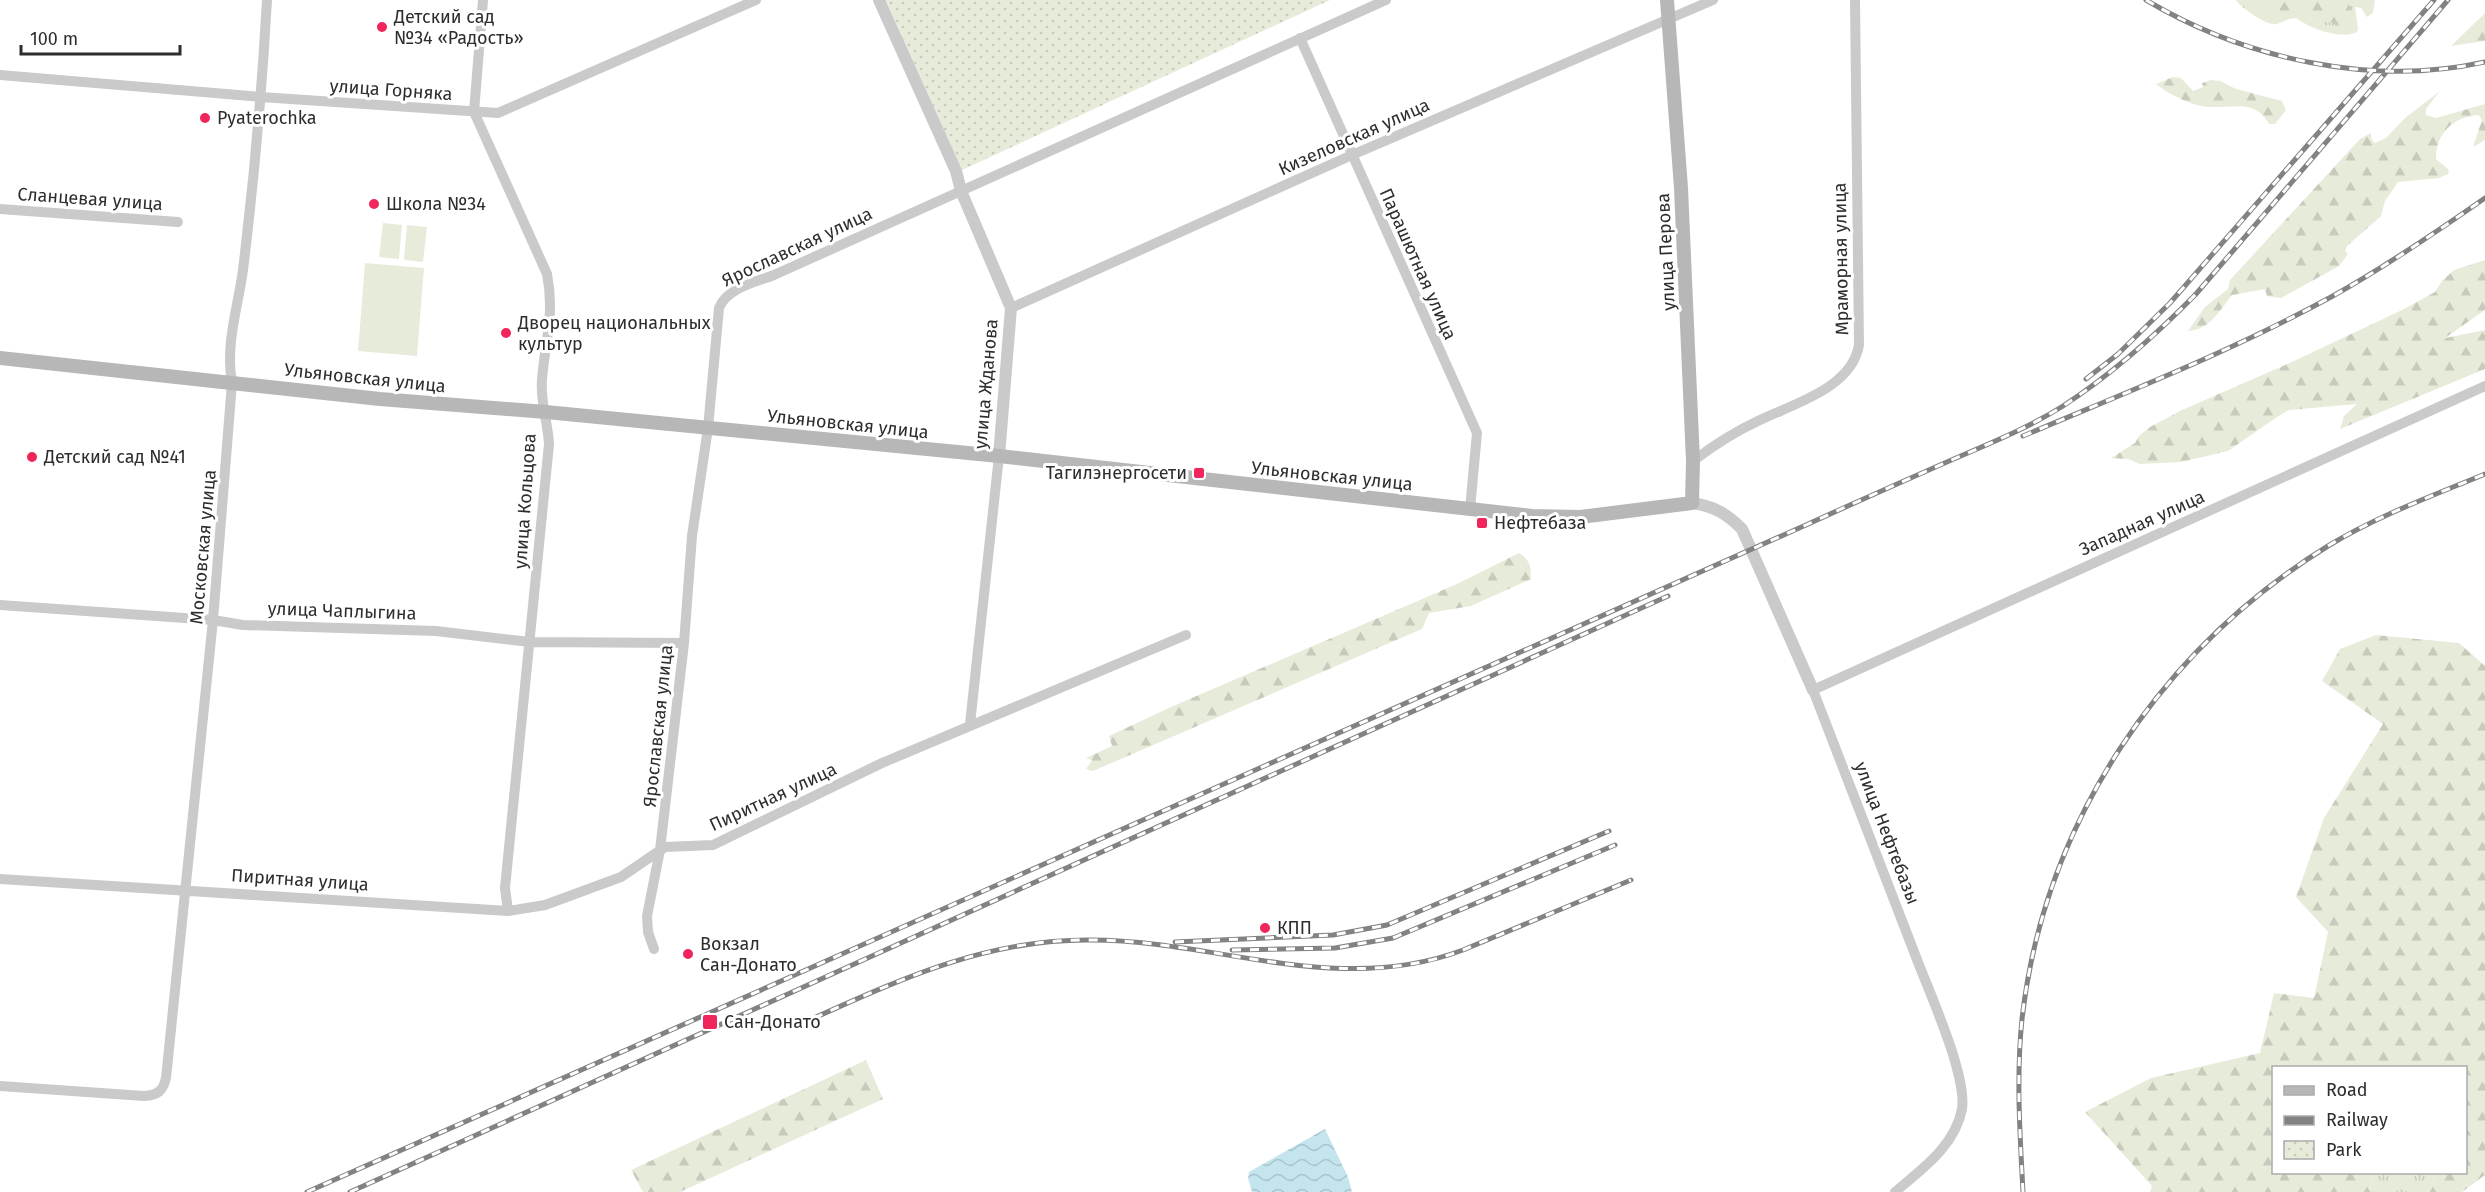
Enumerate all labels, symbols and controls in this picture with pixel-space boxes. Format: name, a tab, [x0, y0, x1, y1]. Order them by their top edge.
place label: Детский сад №34 «Радость»	[393, 6, 524, 49]
scale bar	[21, 18, 180, 56]
marker: Детский сад №34 «Радость»	[375, 20, 389, 34]
text: 100 m	[30, 28, 78, 50]
street label: улица Горняка	[329, 75, 453, 105]
street label: Кизеловская улица	[1275, 94, 1433, 180]
place label: Pyaterochka	[217, 107, 317, 129]
marker: Pyaterochka	[198, 111, 212, 125]
street label: Мраморная улица	[1829, 182, 1853, 336]
street label: Сланцевая улица	[17, 183, 163, 215]
street label: Парашютная улица	[1375, 185, 1461, 343]
place label: Школа №34	[386, 193, 486, 215]
street label: улица Перова	[1652, 193, 1680, 311]
marker: Школа №34	[367, 197, 381, 211]
street label: Ярославская улица	[718, 203, 876, 291]
place label: Дворец национальных культур	[517, 312, 711, 355]
street label: улица Жданова	[969, 318, 1003, 450]
marker: Дворец национальных культур	[499, 326, 513, 340]
street label: Ульяновская улица	[283, 359, 447, 397]
street label: Ульяновская улица	[766, 405, 930, 443]
street label: улица Кольцова	[509, 432, 541, 570]
place label: Детский сад №41	[43, 446, 186, 468]
marker: Детский сад №41	[25, 450, 39, 464]
street label: Ульяновская улица	[1250, 457, 1414, 495]
place label: Тагилэнергосети	[1046, 462, 1187, 484]
marker: Тагилэнергосети	[1192, 466, 1206, 480]
street label: Московская улица	[185, 469, 221, 625]
street label: Западная улица	[2076, 486, 2208, 560]
place label: Нефтебаза	[1494, 512, 1586, 534]
marker: Нефтебаза	[1475, 516, 1489, 530]
street label: улица Чаплыгина	[267, 597, 417, 625]
street label: Ярославская улица	[639, 644, 677, 808]
street label: Пиритная улица	[706, 758, 840, 836]
street label: улица Нефтебазы	[1850, 759, 1924, 907]
street label: Пиритная улица	[230, 864, 370, 896]
place label: КПП	[1277, 917, 1312, 939]
marker: КПП	[1258, 921, 1272, 935]
place label: Вокзал Сан-Донато	[700, 933, 797, 976]
marker: Вокзал Сан-Донато	[681, 947, 695, 961]
place label: Сан-Донато	[724, 1011, 821, 1033]
marker: Сан-Донато	[701, 1013, 719, 1031]
legend	[2272, 1066, 2467, 1174]
text: Road	[2326, 1079, 2368, 1101]
text: Railway	[2326, 1109, 2388, 1131]
text: Park	[2326, 1139, 2362, 1161]

